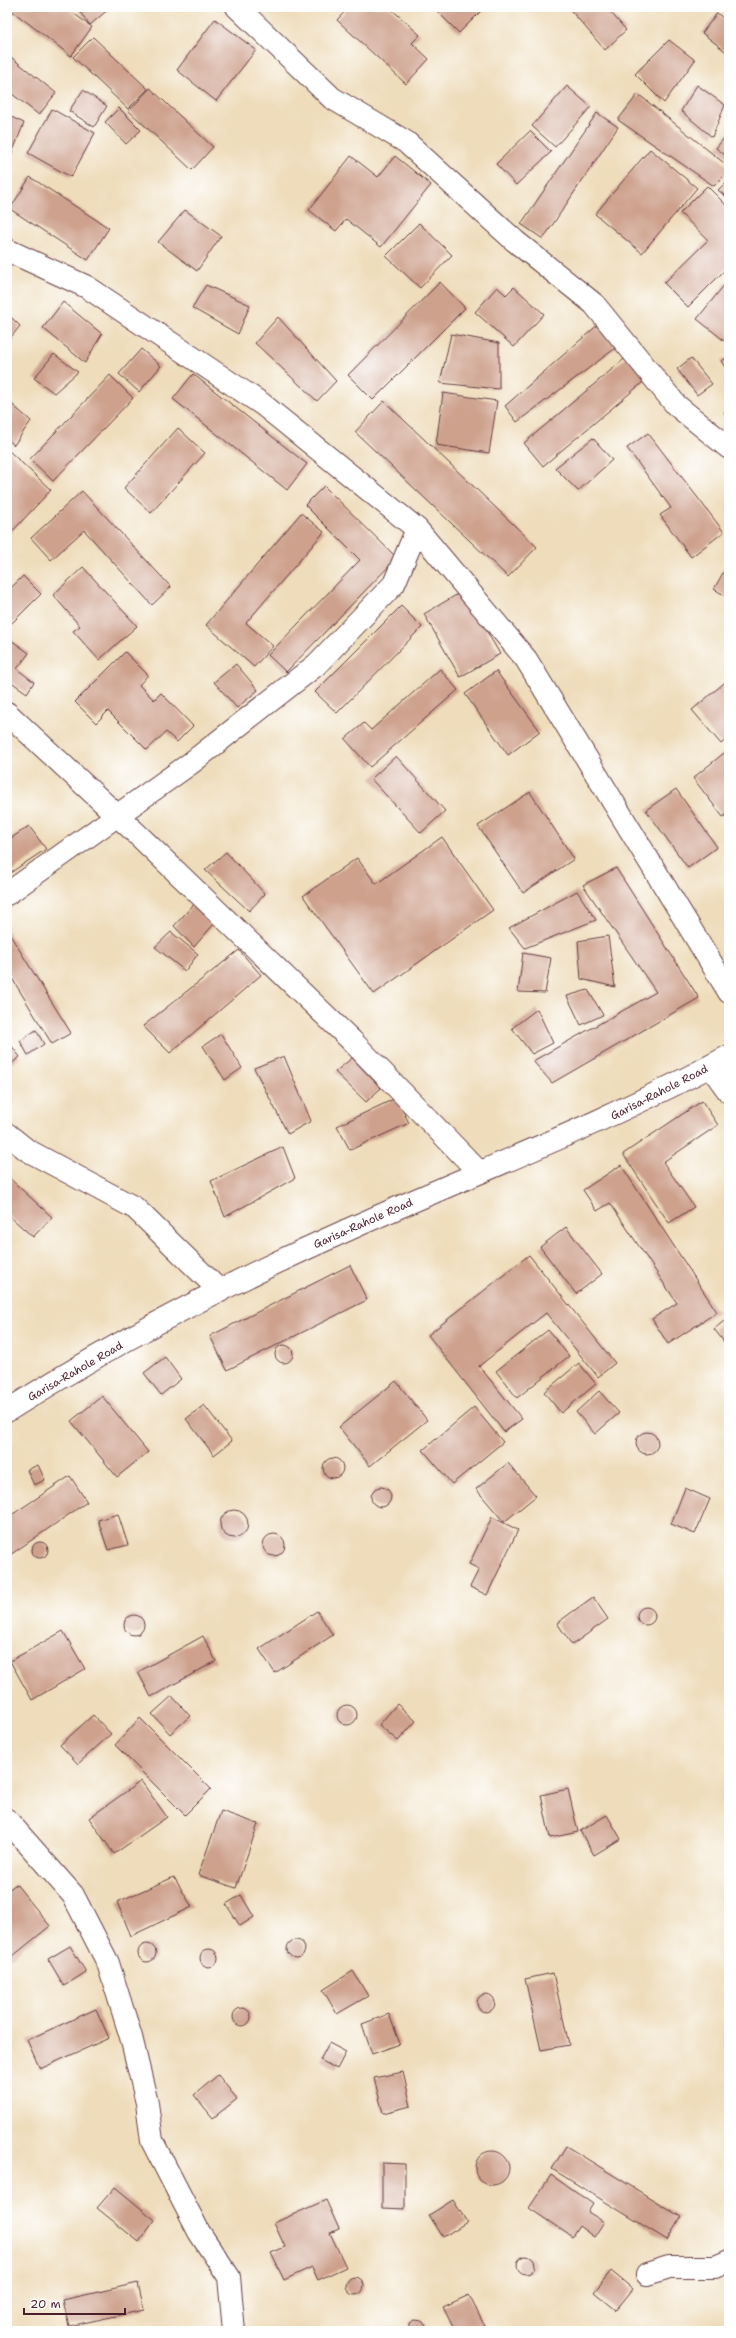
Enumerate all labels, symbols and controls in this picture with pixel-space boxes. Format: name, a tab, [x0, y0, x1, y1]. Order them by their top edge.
street label: Garisa-Rahole Road	[608, 1061, 710, 1124]
street label: Garisa-Rahole Road	[311, 1195, 415, 1252]
street label: Garisa-Rahole Road	[25, 1338, 126, 1405]
scale bar	[24, 2290, 125, 2316]
text: 20 m	[30, 2296, 61, 2312]

